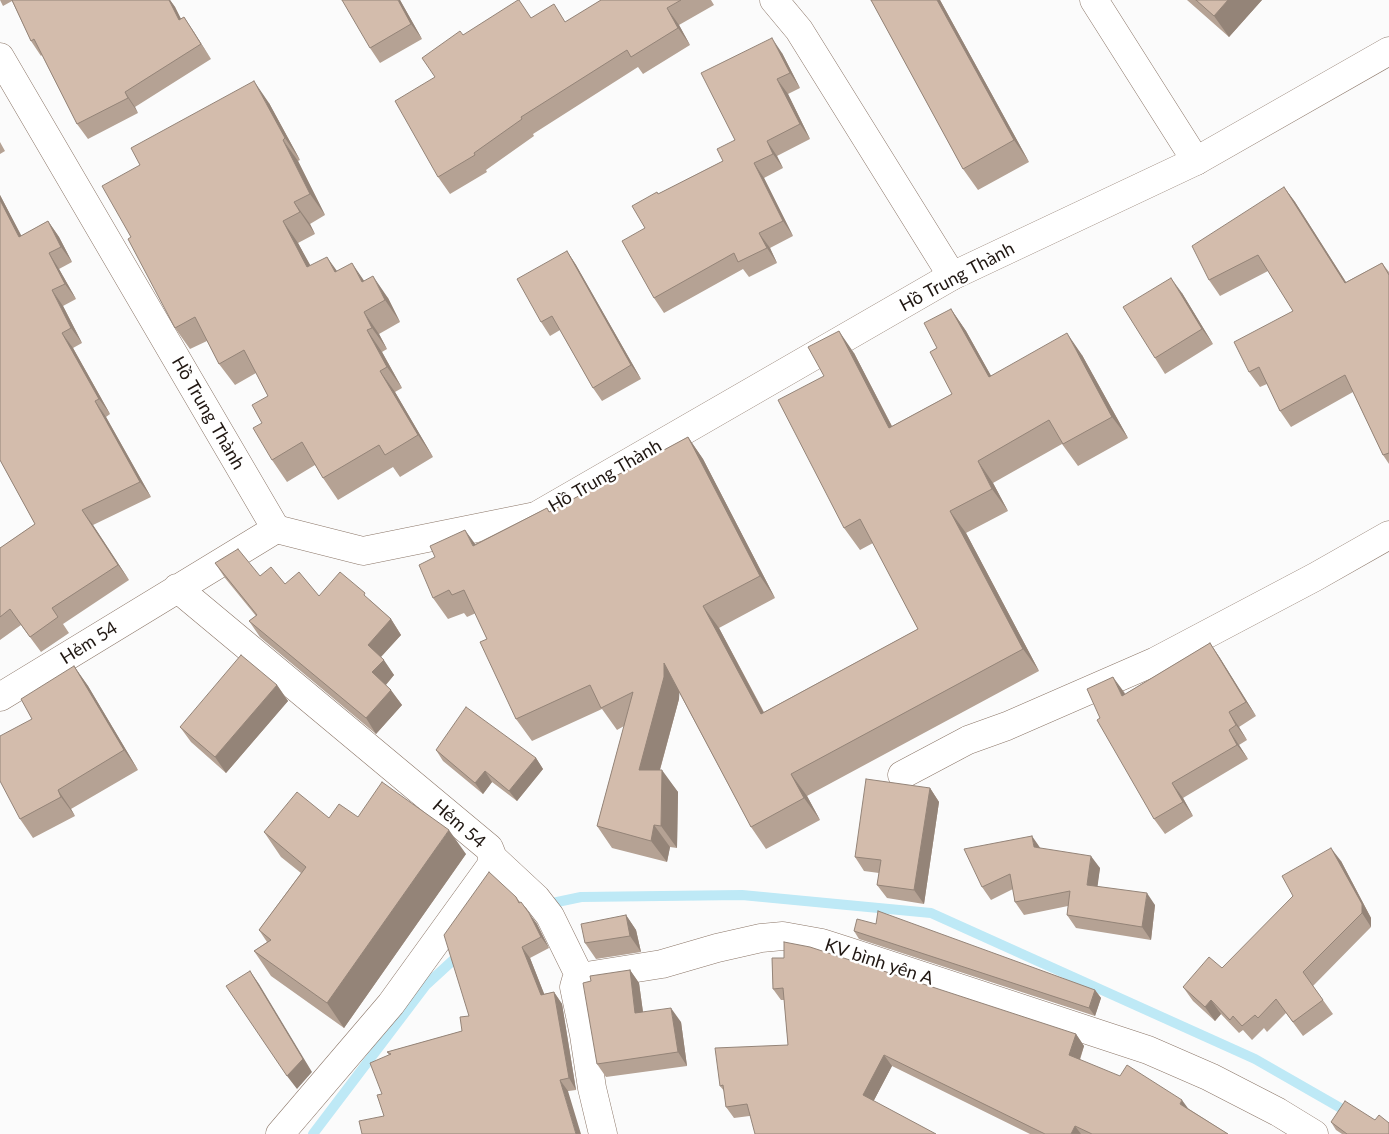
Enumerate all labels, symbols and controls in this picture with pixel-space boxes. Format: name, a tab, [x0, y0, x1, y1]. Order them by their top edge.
street label: Hồ Trung Thành	[896, 238, 1018, 316]
street label: Hồ Trung Thành	[167, 353, 249, 473]
street label: Hồ Trung Thành	[545, 435, 665, 517]
street label: Hẻm 54	[56, 617, 122, 669]
street label: Hẻm 54	[428, 795, 490, 853]
street label: KV bình yên A	[822, 934, 936, 990]

